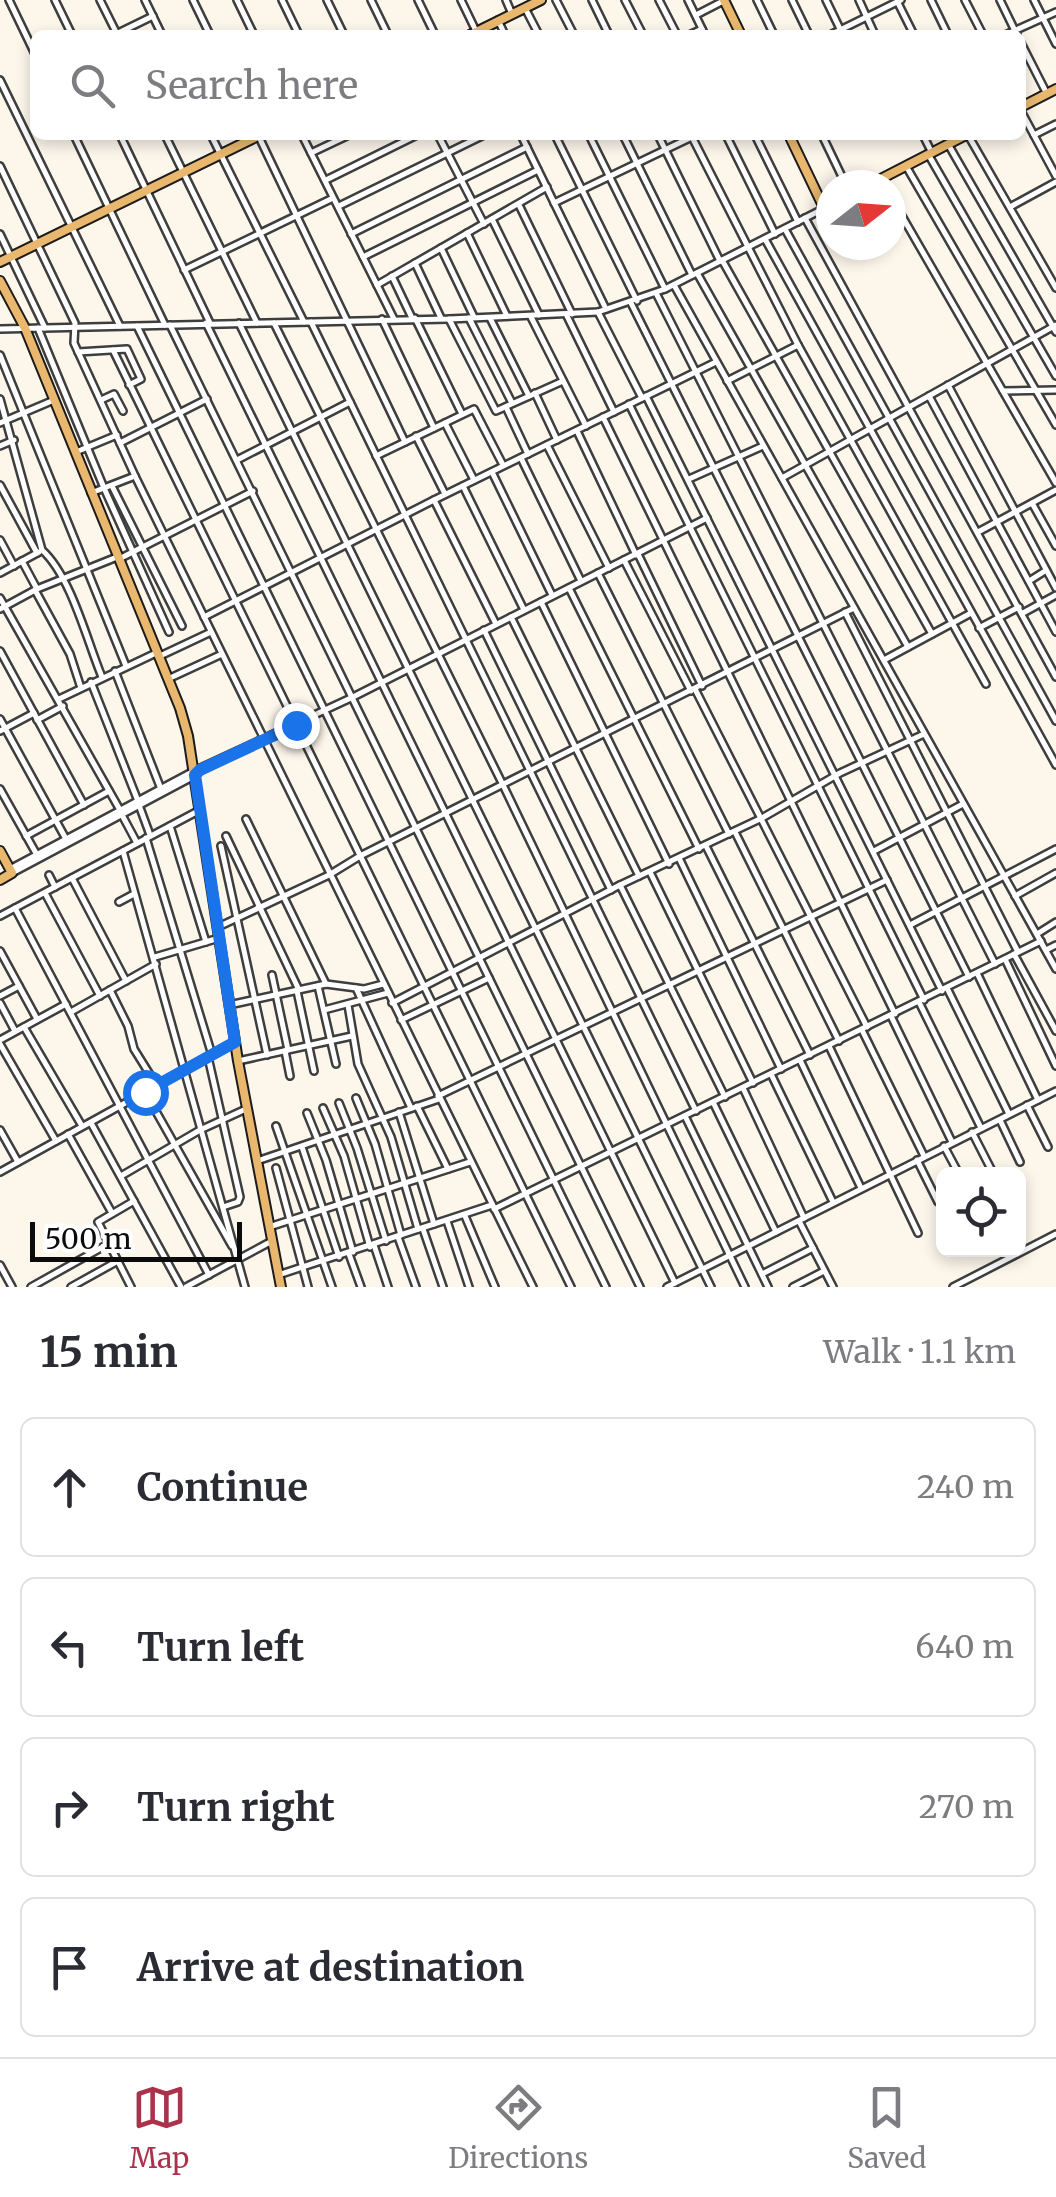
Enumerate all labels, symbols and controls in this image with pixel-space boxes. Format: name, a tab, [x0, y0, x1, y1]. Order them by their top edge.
search box	[30, 30, 1026, 140]
icon: search	[65, 58, 120, 113]
text: Search here	[145, 62, 358, 109]
north arrow	[816, 170, 906, 260]
route end	[274, 703, 320, 749]
route start	[123, 1070, 169, 1116]
map controls	[936, 1167, 1026, 1257]
button: locate	[936, 1167, 1026, 1257]
scale bar	[30, 1217, 242, 1262]
text: 500 m	[45, 1221, 132, 1257]
text: 15 min	[40, 1326, 178, 1378]
text: Walk · 1.1 km	[823, 1332, 1016, 1372]
icon: ahead	[42, 1460, 97, 1515]
text: Continue	[137, 1464, 308, 1511]
text: 240 m	[917, 1467, 1014, 1507]
icon: left	[42, 1620, 97, 1675]
text: Turn left	[137, 1624, 304, 1671]
text: 640 m	[915, 1627, 1014, 1667]
icon: right	[42, 1780, 97, 1835]
text: Turn right	[137, 1784, 335, 1831]
text: 270 m	[919, 1787, 1014, 1827]
icon: arrive	[42, 1940, 97, 1995]
text: Arrive at destination	[137, 1944, 524, 1991]
tab: Map	[129, 2080, 189, 2176]
tab: Directions	[448, 2080, 588, 2176]
tab: Saved	[847, 2080, 926, 2176]

